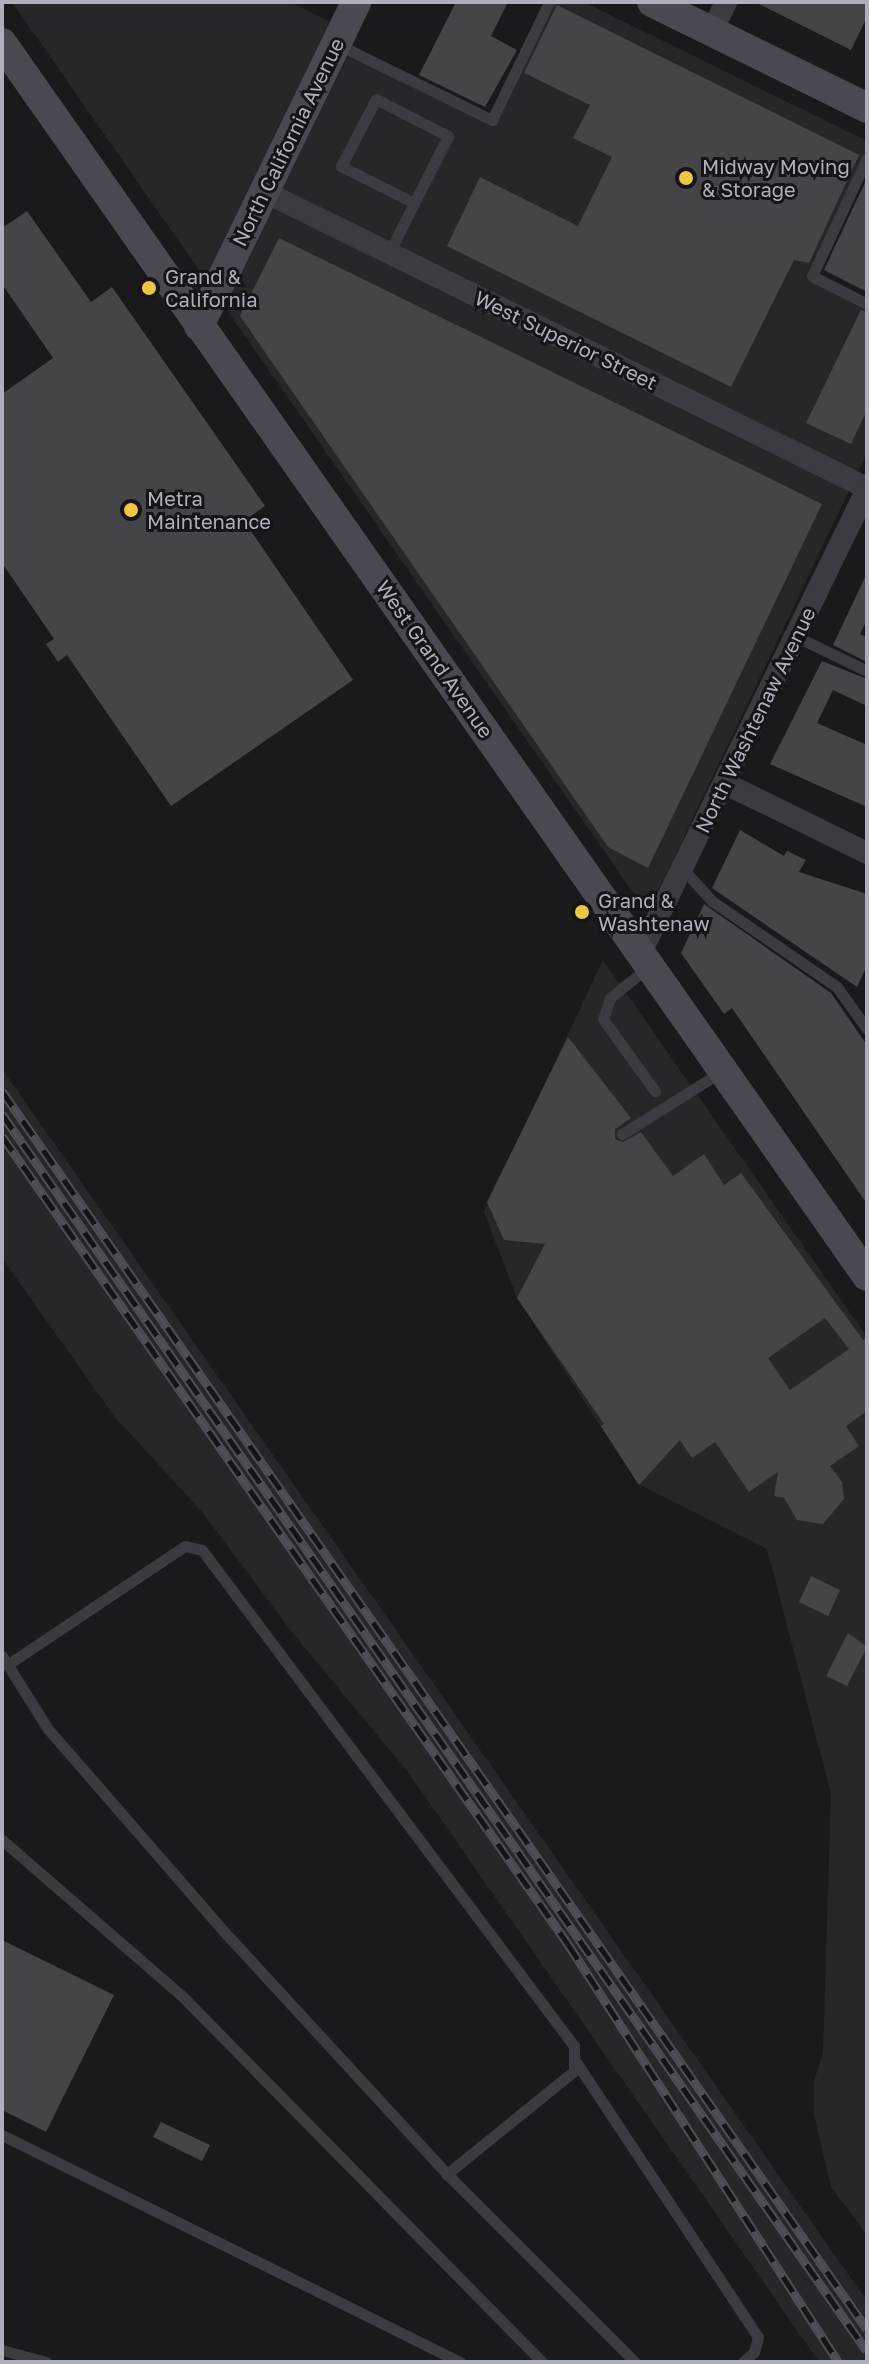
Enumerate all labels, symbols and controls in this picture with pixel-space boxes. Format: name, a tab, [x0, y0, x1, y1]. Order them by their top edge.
street label: North California Avenue	[227, 34, 349, 250]
place label: Midway Moving & Storage	[702, 154, 850, 201]
marker: Midway Moving & Storage	[677, 169, 695, 187]
place label: Grand & California	[165, 264, 258, 311]
marker: Grand & California	[140, 279, 158, 297]
street label: West Superior Street	[471, 285, 661, 395]
place label: Metra Maintenance	[147, 486, 271, 533]
marker: Metra Maintenance	[122, 501, 140, 519]
street label: West Grand Avenue	[372, 576, 498, 742]
street label: North Washtenaw Avenue	[690, 603, 820, 837]
place label: Grand & Washtenaw	[598, 888, 710, 935]
marker: Grand & Washtenaw	[573, 903, 591, 921]

